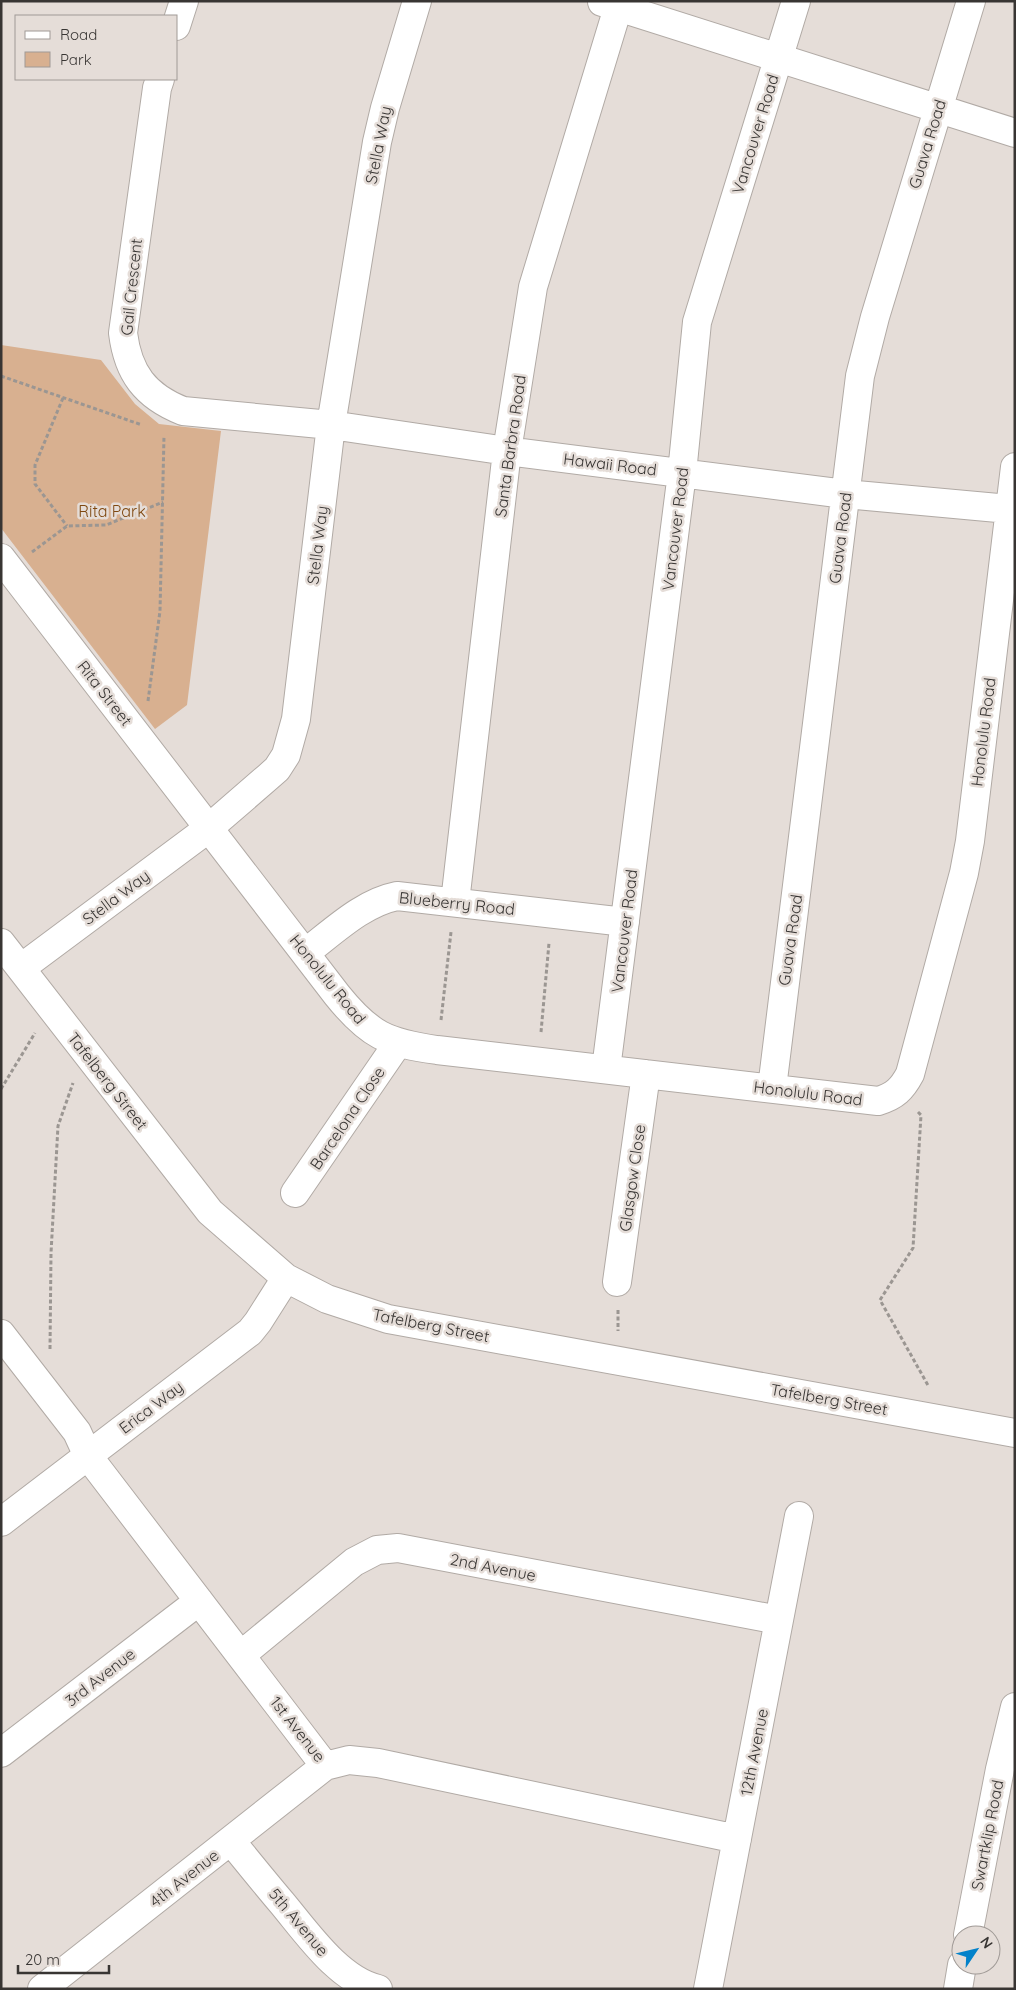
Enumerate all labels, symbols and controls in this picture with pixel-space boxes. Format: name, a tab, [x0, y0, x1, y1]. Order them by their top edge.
legend	[15, 15, 178, 80]
text: Road	[60, 25, 97, 44]
text: Park	[60, 50, 92, 69]
street label: Vancouver Road	[727, 72, 783, 196]
street label: Guava Road	[904, 97, 950, 191]
street label: Stella Way	[361, 104, 395, 186]
street label: Gail Crescent	[116, 238, 146, 336]
street label: Santa Barbra Road	[490, 374, 530, 518]
street label: Hawaii Road	[562, 448, 658, 480]
street label: Vancouver Road	[658, 466, 692, 592]
street label: Guava Road	[824, 491, 856, 585]
park label: Rita Park	[78, 501, 146, 521]
street label: Stella Way	[302, 505, 332, 585]
street label: Rita Street	[73, 656, 137, 730]
street label: Honolulu Road	[966, 676, 1000, 788]
street label: Stella Way	[78, 865, 154, 929]
street label: Vancouver Road	[607, 868, 641, 994]
street label: Blueberry Road	[398, 887, 516, 919]
street label: Guava Road	[774, 893, 806, 987]
street label: Honolulu Road	[286, 930, 370, 1028]
street label: Tafelberg Street	[64, 1028, 152, 1134]
street label: Barcelona Close	[305, 1063, 389, 1173]
street label: Honolulu Road	[752, 1076, 864, 1110]
street label: Glasgow Close	[615, 1123, 649, 1233]
street label: Tafelberg Street	[371, 1304, 491, 1346]
street label: Erica Way	[115, 1376, 187, 1438]
street label: Tafelberg Street	[769, 1379, 889, 1419]
street label: 2nd Avenue	[448, 1549, 538, 1585]
street label: 3rd Avenue	[61, 1644, 139, 1710]
street label: 1st Avenue	[266, 1692, 330, 1766]
street label: 12th Avenue	[736, 1707, 772, 1797]
street label: Swartklip Road	[967, 1778, 1007, 1892]
street label: 4th Avenue	[146, 1845, 222, 1911]
street label: 5th Avenue	[265, 1884, 333, 1960]
north arrow	[951, 1925, 1001, 1975]
text: N	[976, 1933, 997, 1952]
scale bar	[18, 1942, 109, 1974]
text: 20 m	[25, 1950, 60, 1969]

